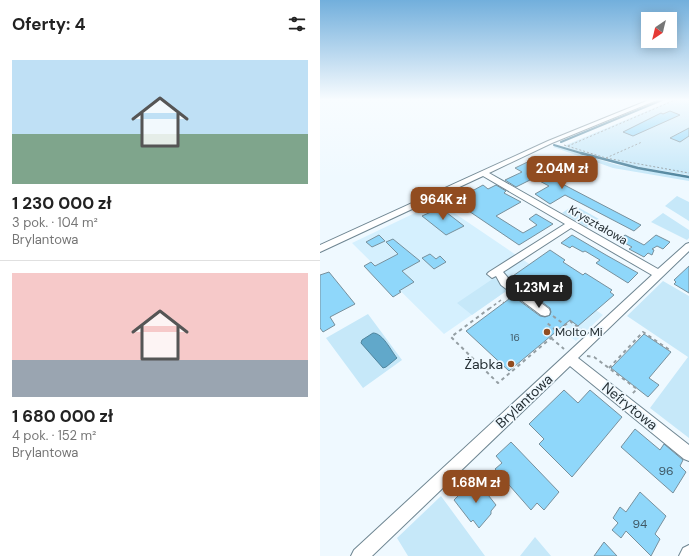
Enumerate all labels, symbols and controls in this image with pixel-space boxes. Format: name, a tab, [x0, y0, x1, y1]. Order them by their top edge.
north arrow	[641, 12, 677, 48]
map controls	[641, 12, 677, 48]
text: Oferty: 4	[12, 13, 85, 35]
icon: filters	[286, 13, 308, 35]
icon: home	[124, 86, 196, 158]
pin: 2.04M zł	[521, 156, 603, 190]
text: 2.04M zł	[536, 160, 588, 177]
pin: 964K zł	[406, 187, 480, 221]
text: 964K zł	[420, 191, 466, 208]
text: 1 230 000 zł	[12, 192, 111, 214]
street label: Kryształowa	[565, 202, 631, 248]
text: 3 pok. · 104 m²	[12, 214, 98, 231]
text: Brylantowa	[12, 231, 78, 248]
pin: 1.23M zł	[498, 275, 580, 309]
text: 1.23M zł	[515, 279, 563, 296]
icon: home	[124, 299, 196, 371]
place label: Molto Mi	[555, 324, 603, 340]
marker: Molto Mi	[542, 327, 552, 337]
house number: 16	[510, 331, 520, 344]
place label: Żabka	[464, 355, 503, 373]
marker: Żabka	[506, 359, 516, 369]
street label: Brylantowa	[492, 370, 556, 432]
street label: Nefrytowa	[598, 378, 662, 434]
text: 1 680 000 zł	[12, 405, 113, 427]
text: 4 pok. · 152 m²	[12, 427, 96, 444]
text: Brylantowa	[12, 444, 78, 461]
house number: 96	[658, 463, 674, 479]
pin: 1.68M zł	[435, 470, 517, 504]
text: 1.68M zł	[452, 474, 500, 491]
house number: 94	[633, 516, 647, 532]

